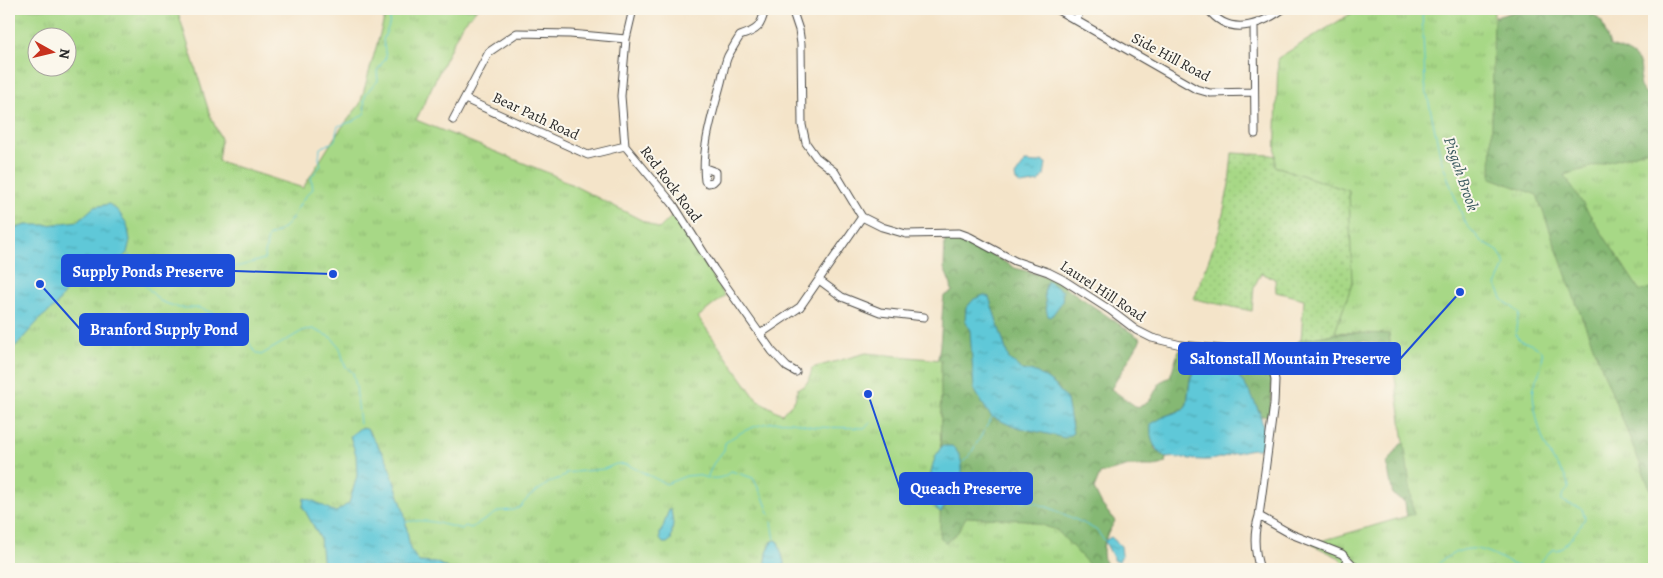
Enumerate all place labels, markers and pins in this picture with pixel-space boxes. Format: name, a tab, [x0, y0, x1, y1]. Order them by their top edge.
callout: Supply Ponds Preserve	[62, 255, 234, 286]
callout: Branford Supply Pond	[80, 314, 248, 345]
callout: Saltonstall Mountain Preserve	[1179, 343, 1400, 374]
callout: Queach Preserve	[900, 473, 1032, 504]

